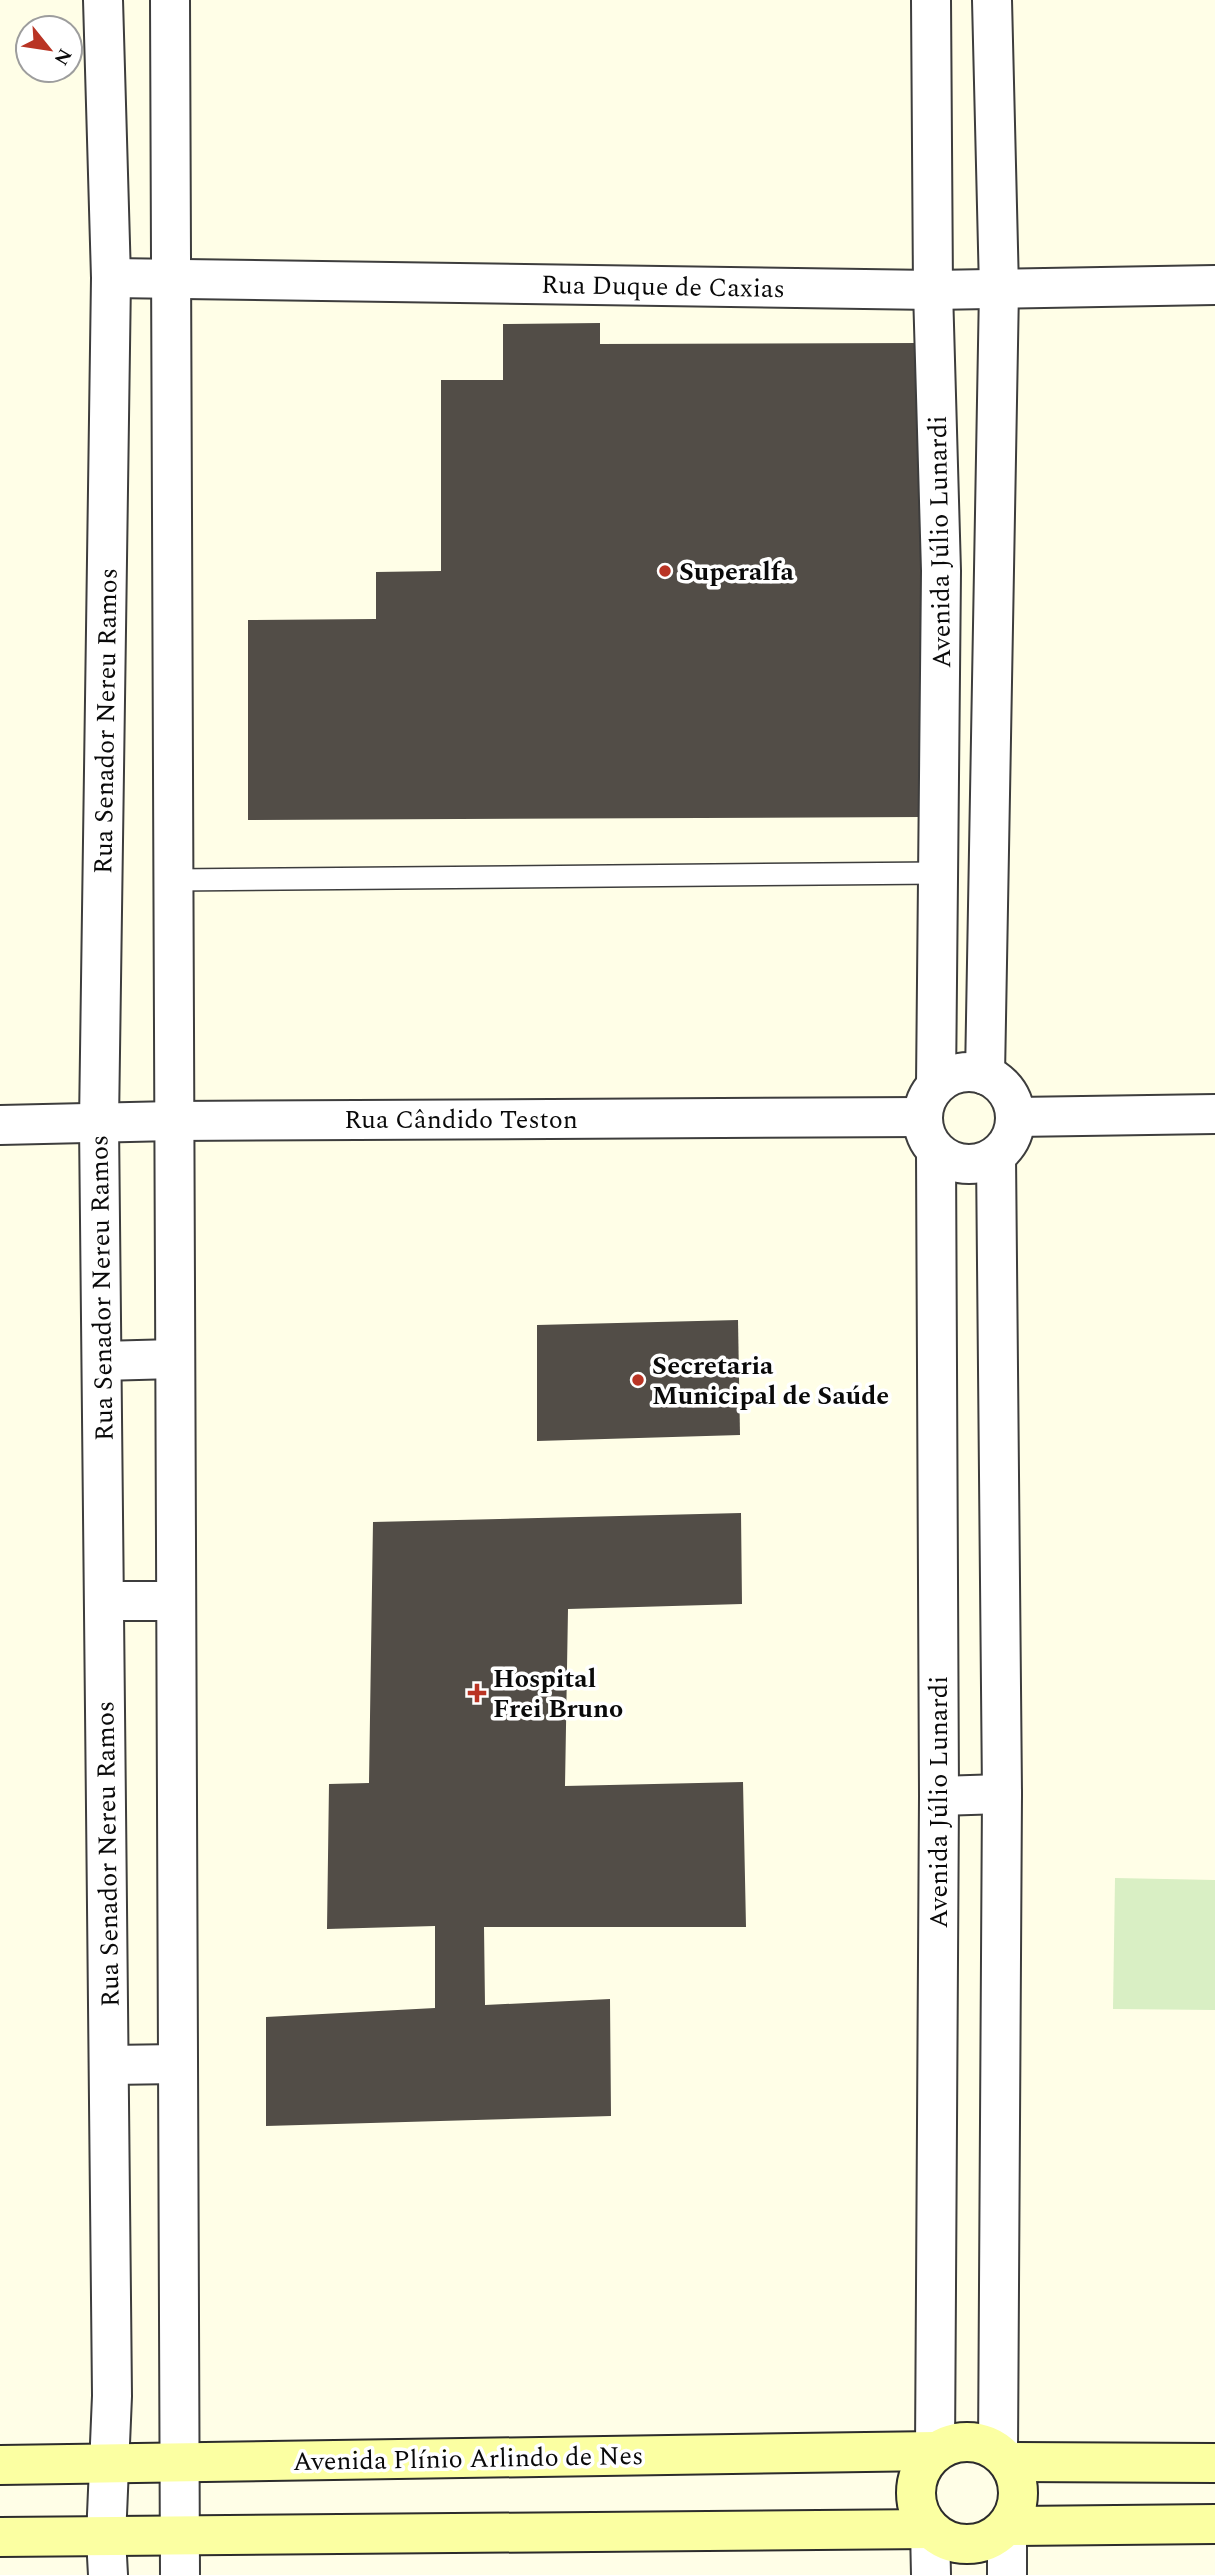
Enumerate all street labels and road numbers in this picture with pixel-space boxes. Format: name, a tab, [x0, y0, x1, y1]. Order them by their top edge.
street label: Rua Duque de Caxias	[541, 265, 785, 309]
street label: Avenida Júlio Lunardi	[918, 415, 962, 669]
street label: Rua Senador Nereu Ramos	[83, 568, 129, 874]
street label: Rua Cândido Teston	[344, 1100, 578, 1140]
street label: Rua Senador Nereu Ramos	[79, 1135, 125, 1441]
street label: Avenida Júlio Lunardi	[919, 1676, 959, 1928]
street label: Rua Senador Nereu Ramos	[85, 1701, 131, 2007]
street label: Avenida Plínio Arlindo de Nes	[292, 2436, 644, 2482]

